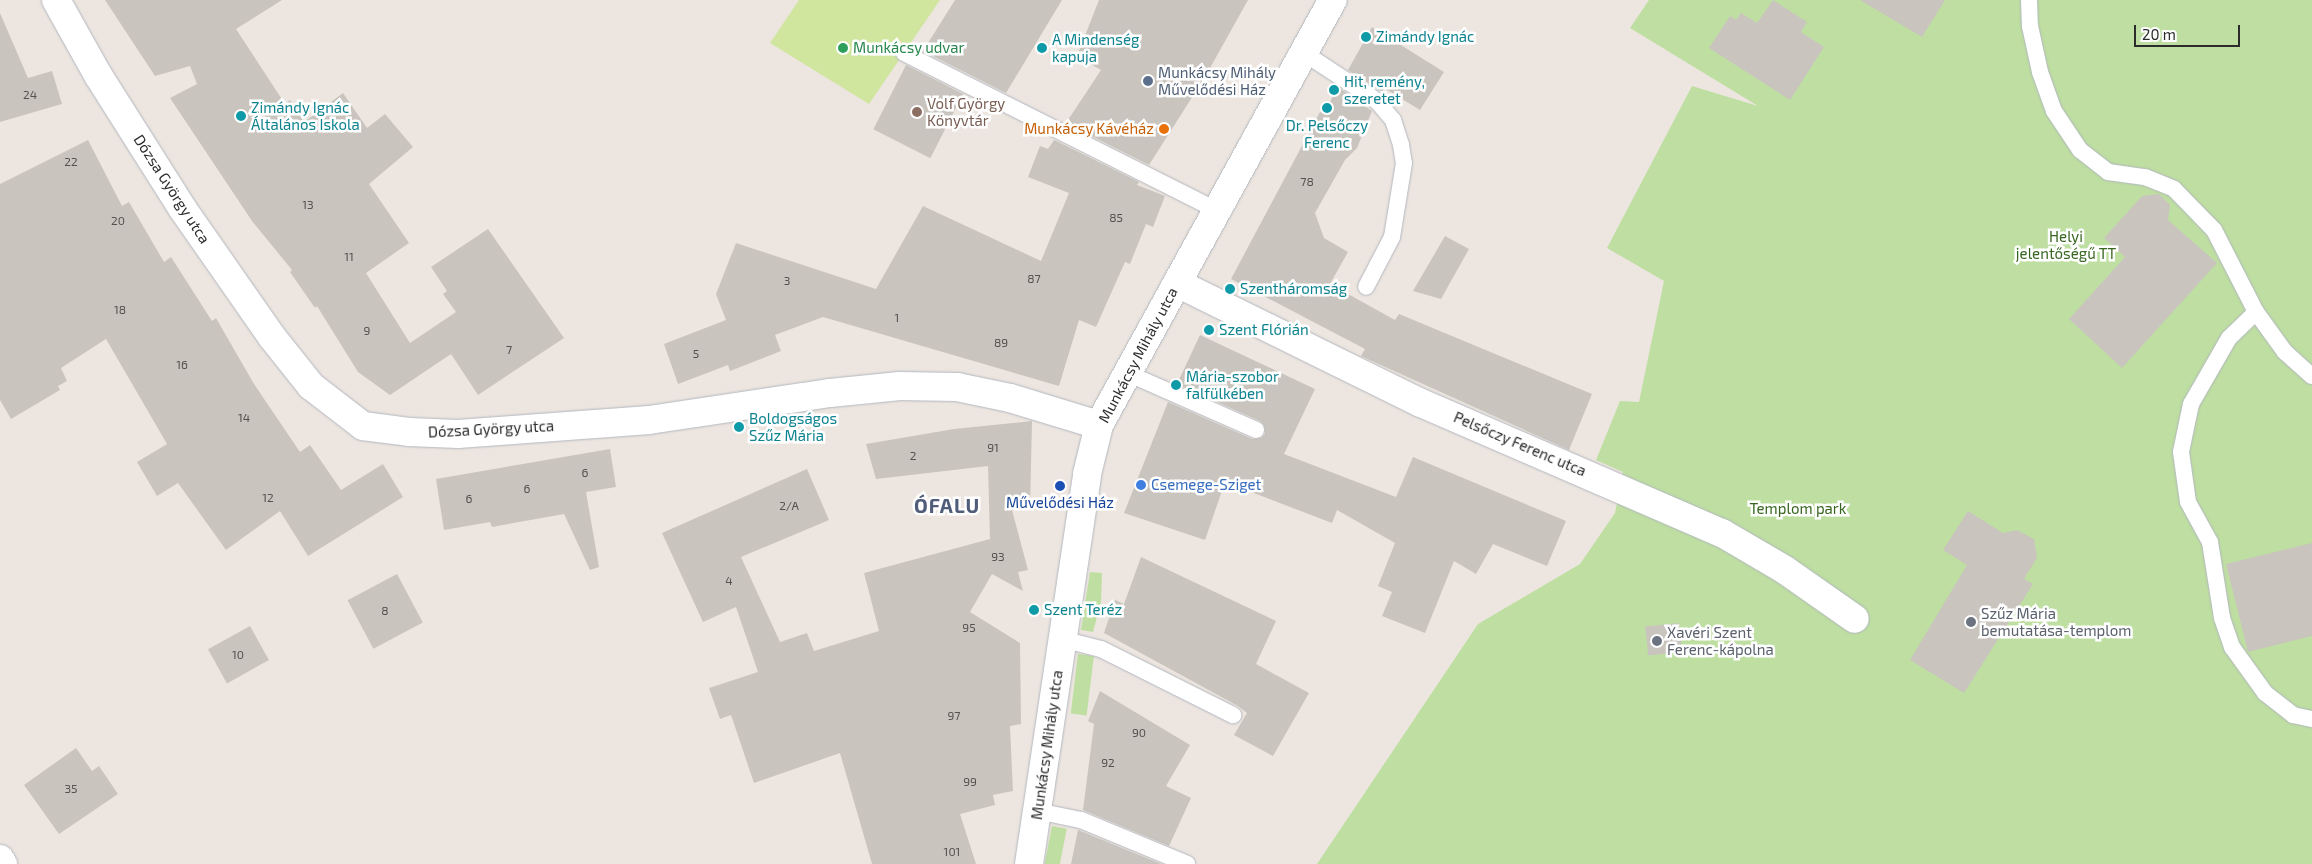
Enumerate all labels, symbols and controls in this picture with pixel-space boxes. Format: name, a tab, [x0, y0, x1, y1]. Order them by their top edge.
scale bar	[2137, 15, 2243, 47]
text: 20 m	[2142, 25, 2176, 43]
place label: Zimándy Ignác	[1376, 28, 1475, 46]
place label: A Mindenség kapuja	[1052, 30, 1140, 65]
marker: Zimándy Ignác	[1360, 31, 1372, 43]
place label: Munkácsy udvar	[853, 39, 965, 57]
marker: Munkácsy udvar	[837, 42, 849, 54]
marker: A Mindenség kapuja	[1036, 42, 1048, 54]
place label: Munkácsy Mihály Művelődési Ház	[1158, 63, 1276, 98]
place label: Hit, remény, szeretet	[1344, 72, 1425, 107]
marker: Munkácsy Mihály Művelődési Ház	[1142, 75, 1154, 87]
marker: Hit, remény, szeretet	[1328, 84, 1340, 96]
house number: 24	[23, 88, 37, 102]
place label: Volf György Könyvtár	[927, 94, 1006, 129]
place label: Zimándy Ignác Általános Iskola	[251, 98, 360, 133]
marker: Dr. Pelsőczy Ferenc	[1321, 102, 1333, 114]
marker: Volf György Könyvtár	[911, 106, 923, 118]
marker: Zimándy Ignác Általános Iskola	[235, 110, 247, 122]
place label: Dr. Pelsőczy Ferenc	[1286, 116, 1368, 151]
place label: Munkácsy Kávéház	[1024, 120, 1154, 138]
marker: Munkácsy Kávéház	[1158, 123, 1170, 135]
street label: Dózsa György utca	[130, 131, 214, 247]
house number: 22	[64, 155, 78, 169]
house number: 78	[1300, 175, 1314, 189]
house number: 13	[302, 198, 314, 212]
house number: 85	[1109, 211, 1123, 225]
house number: 20	[111, 214, 125, 228]
park label: Helyi jelentőségű TT	[2016, 227, 2116, 262]
house number: 11	[344, 250, 354, 264]
house number: 87	[1027, 272, 1041, 286]
house number: 3	[784, 274, 790, 288]
place label: Szentháromság	[1240, 280, 1347, 298]
marker: Szentháromság	[1224, 283, 1236, 295]
street label: Munkácsy Mihály utca	[1094, 284, 1182, 426]
house number: 18	[114, 303, 126, 317]
house number: 1	[895, 311, 899, 325]
place label: Szent Flórián	[1219, 321, 1309, 339]
house number: 9	[364, 324, 370, 338]
marker: Szent Flórián	[1203, 324, 1215, 336]
house number: 89	[994, 336, 1008, 350]
house number: 7	[506, 343, 512, 357]
house number: 5	[693, 347, 699, 361]
house number: 16	[176, 358, 188, 372]
place label: Mária-szobor falfülkében	[1186, 367, 1279, 402]
marker: Mária-szobor falfülkében	[1170, 379, 1182, 391]
street label: Pelsőczy Ferenc utca	[1451, 408, 1589, 480]
place label: Boldogságos Szűz Mária	[749, 409, 837, 444]
house number: 14	[238, 411, 250, 425]
street label: Dózsa György utca	[427, 417, 555, 441]
marker: Boldogságos Szűz Mária	[733, 421, 745, 433]
house number: 91	[987, 441, 999, 455]
house number: 2	[910, 449, 916, 463]
house number: 6	[582, 466, 588, 480]
place label: Csemege-Sziget	[1151, 476, 1261, 494]
marker: Csemege-Sziget	[1135, 479, 1147, 491]
marker: Művelődési Ház	[1054, 480, 1066, 492]
house number: 6	[524, 482, 530, 496]
house number: 12	[262, 491, 274, 505]
house number: 6	[466, 492, 472, 506]
district label: ÓFALU	[913, 493, 981, 517]
place label: Művelődési Ház	[1006, 494, 1114, 512]
house number: 2/A	[779, 499, 799, 513]
park label: Templom park	[1750, 500, 1846, 518]
house number: 93	[991, 550, 1005, 564]
house number: 4	[725, 574, 733, 588]
place label: Szent Teréz	[1044, 601, 1122, 619]
house number: 8	[381, 604, 389, 618]
marker: Szent Teréz	[1028, 604, 1040, 616]
place label: Szűz Mária bemutatása-templom	[1981, 604, 2131, 639]
marker: Szűz Mária bemutatása-templom	[1965, 616, 1977, 628]
house number: 95	[962, 621, 976, 635]
place label: Xavéri Szent Ferenc-kápolna	[1667, 623, 1774, 658]
marker: Xavéri Szent Ferenc-kápolna	[1651, 635, 1663, 647]
house number: 10	[232, 648, 244, 662]
street label: Munkácsy Mihály utca	[1028, 669, 1066, 821]
house number: 97	[947, 709, 961, 723]
house number: 90	[1132, 726, 1146, 740]
house number: 92	[1101, 756, 1115, 770]
house number: 99	[963, 775, 977, 789]
house number: 35	[64, 782, 78, 796]
house number: 101	[944, 845, 960, 859]

